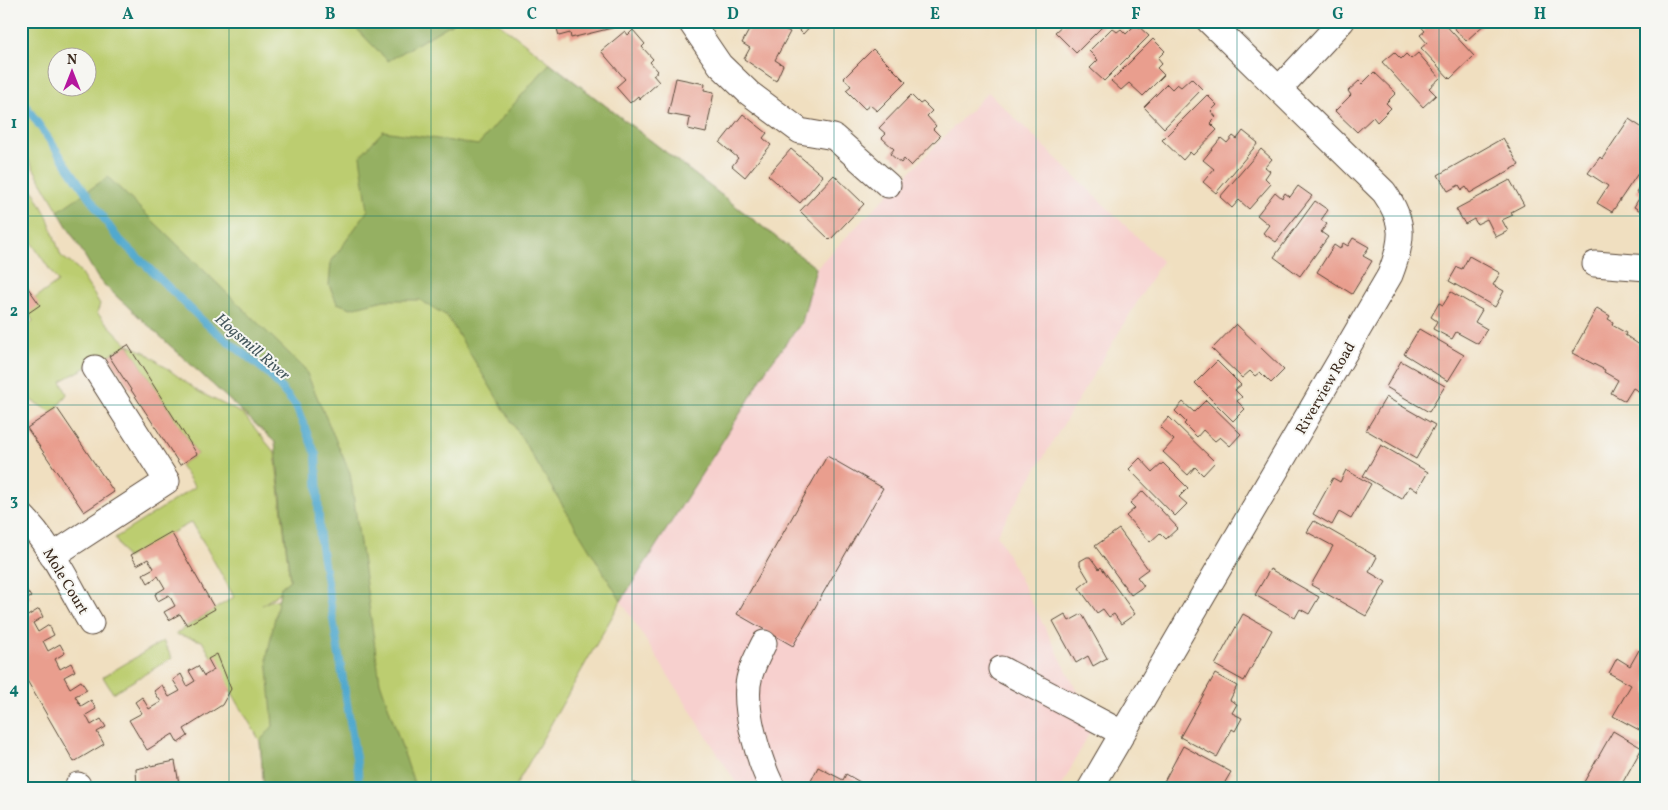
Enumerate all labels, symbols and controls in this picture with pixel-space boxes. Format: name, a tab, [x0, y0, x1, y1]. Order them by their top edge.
text: A	[122, 4, 134, 26]
text: B	[325, 4, 336, 26]
text: C	[527, 4, 537, 26]
text: D	[727, 4, 739, 26]
text: E	[930, 4, 940, 26]
text: F	[1131, 4, 1141, 26]
text: G	[1332, 4, 1344, 26]
text: H	[1534, 4, 1546, 26]
north arrow	[48, 48, 98, 98]
text: N	[67, 51, 77, 70]
text: 1	[11, 113, 17, 135]
text: 2	[10, 301, 18, 323]
water label: Hogsmill River	[209, 309, 295, 387]
street label: Riverview Road	[1291, 339, 1361, 439]
text: 3	[10, 490, 18, 512]
street label: Mole Court	[37, 545, 93, 619]
text: 4	[9, 679, 19, 701]

